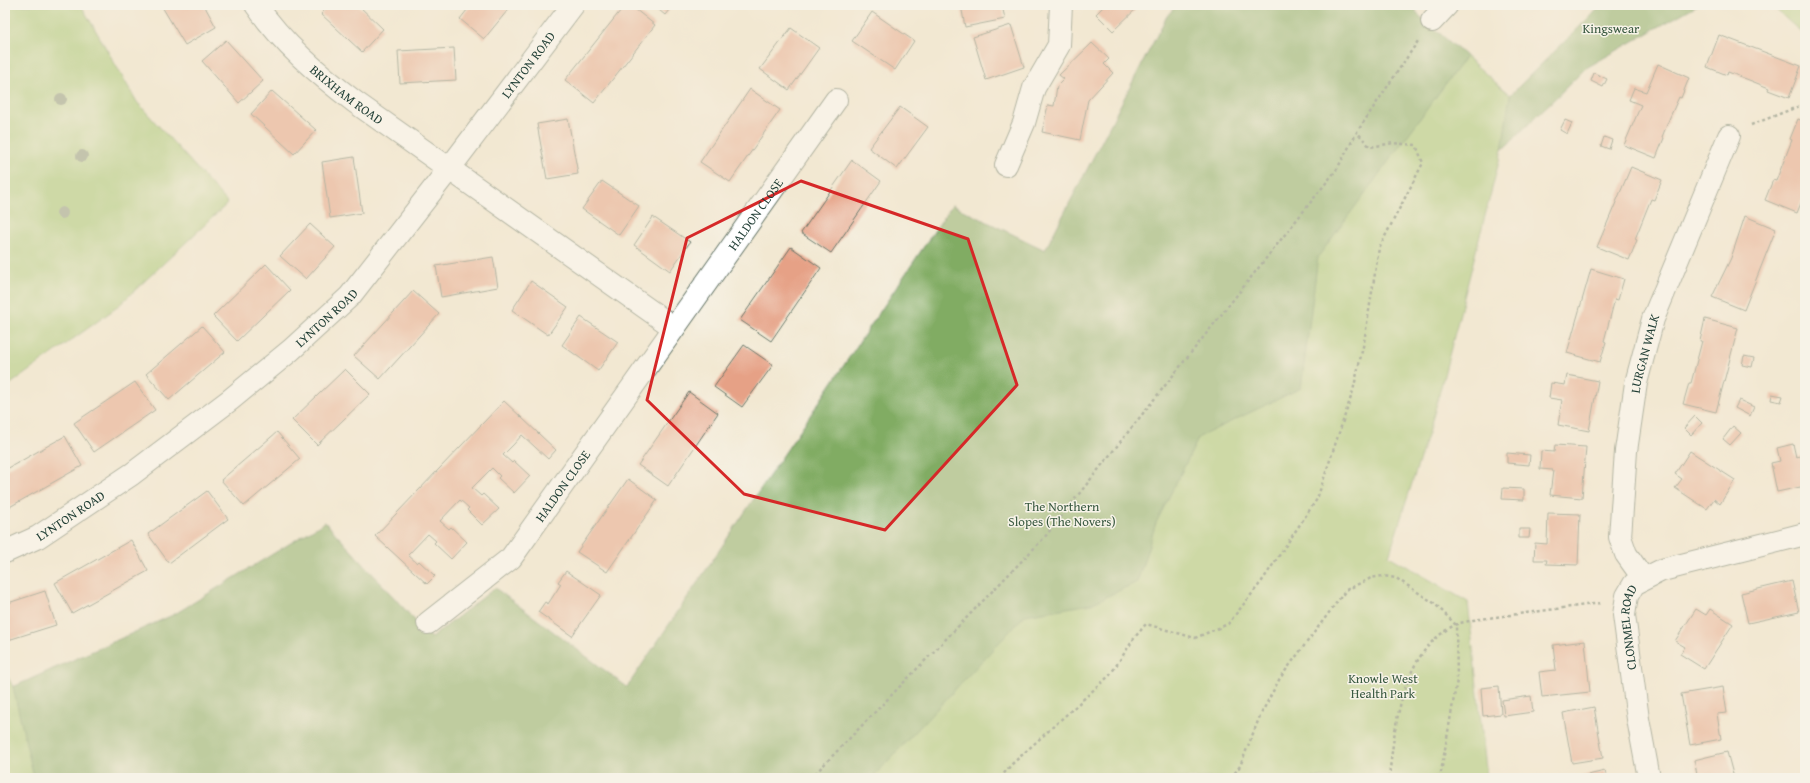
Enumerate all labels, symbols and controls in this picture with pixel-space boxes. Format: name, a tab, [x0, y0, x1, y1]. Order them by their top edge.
park label: Kingswear	[1583, 19, 1640, 38]
street label: LYNTON ROAD	[497, 27, 559, 102]
street label: BRIXHAM ROAD	[306, 60, 387, 129]
street label: HALDON CLOSE	[723, 174, 787, 254]
street label: LYNTON ROAD	[291, 284, 362, 351]
street label: LURGAN WALK	[1625, 310, 1664, 394]
street label: HALDON CLOSE	[530, 446, 595, 526]
street label: LYNTON ROAD	[32, 485, 108, 545]
park label: The Northern Slopes (The Novers)	[1008, 497, 1116, 531]
street label: CLONMEL ROAD	[1614, 580, 1641, 671]
park label: Knowle West Health Park	[1348, 669, 1418, 703]

